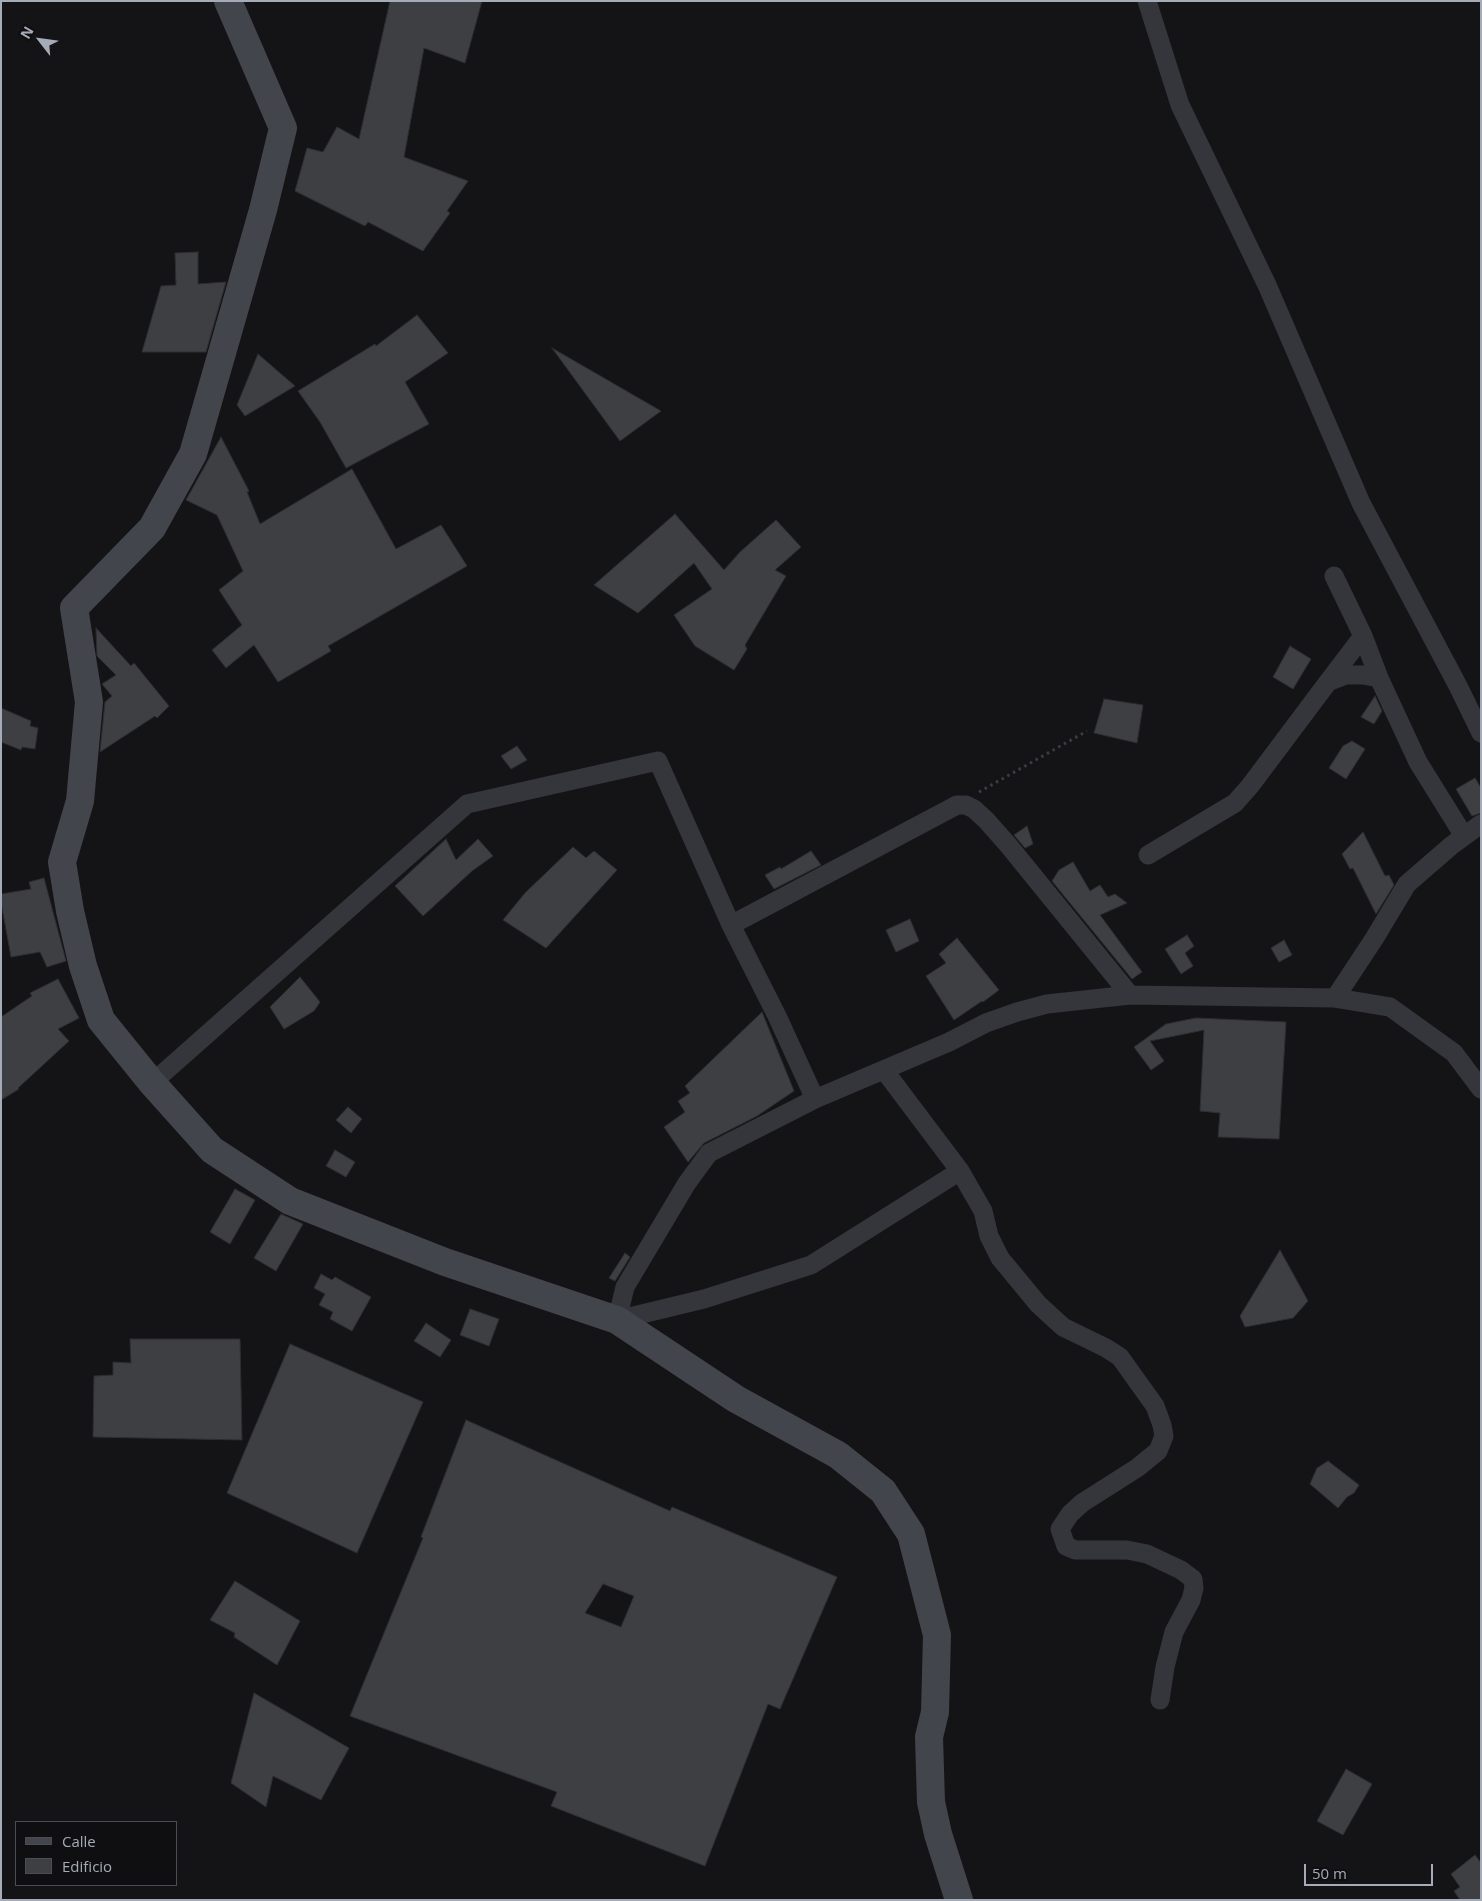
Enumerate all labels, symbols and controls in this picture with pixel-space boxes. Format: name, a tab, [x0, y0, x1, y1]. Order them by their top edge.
north arrow	[15, 15, 65, 65]
text: N	[15, 23, 38, 42]
legend	[15, 1821, 178, 1886]
text: Calle	[62, 1831, 96, 1851]
scale bar	[1307, 1854, 1436, 1886]
text: Edificio	[62, 1856, 112, 1876]
text: 50 m	[1312, 1863, 1347, 1883]

